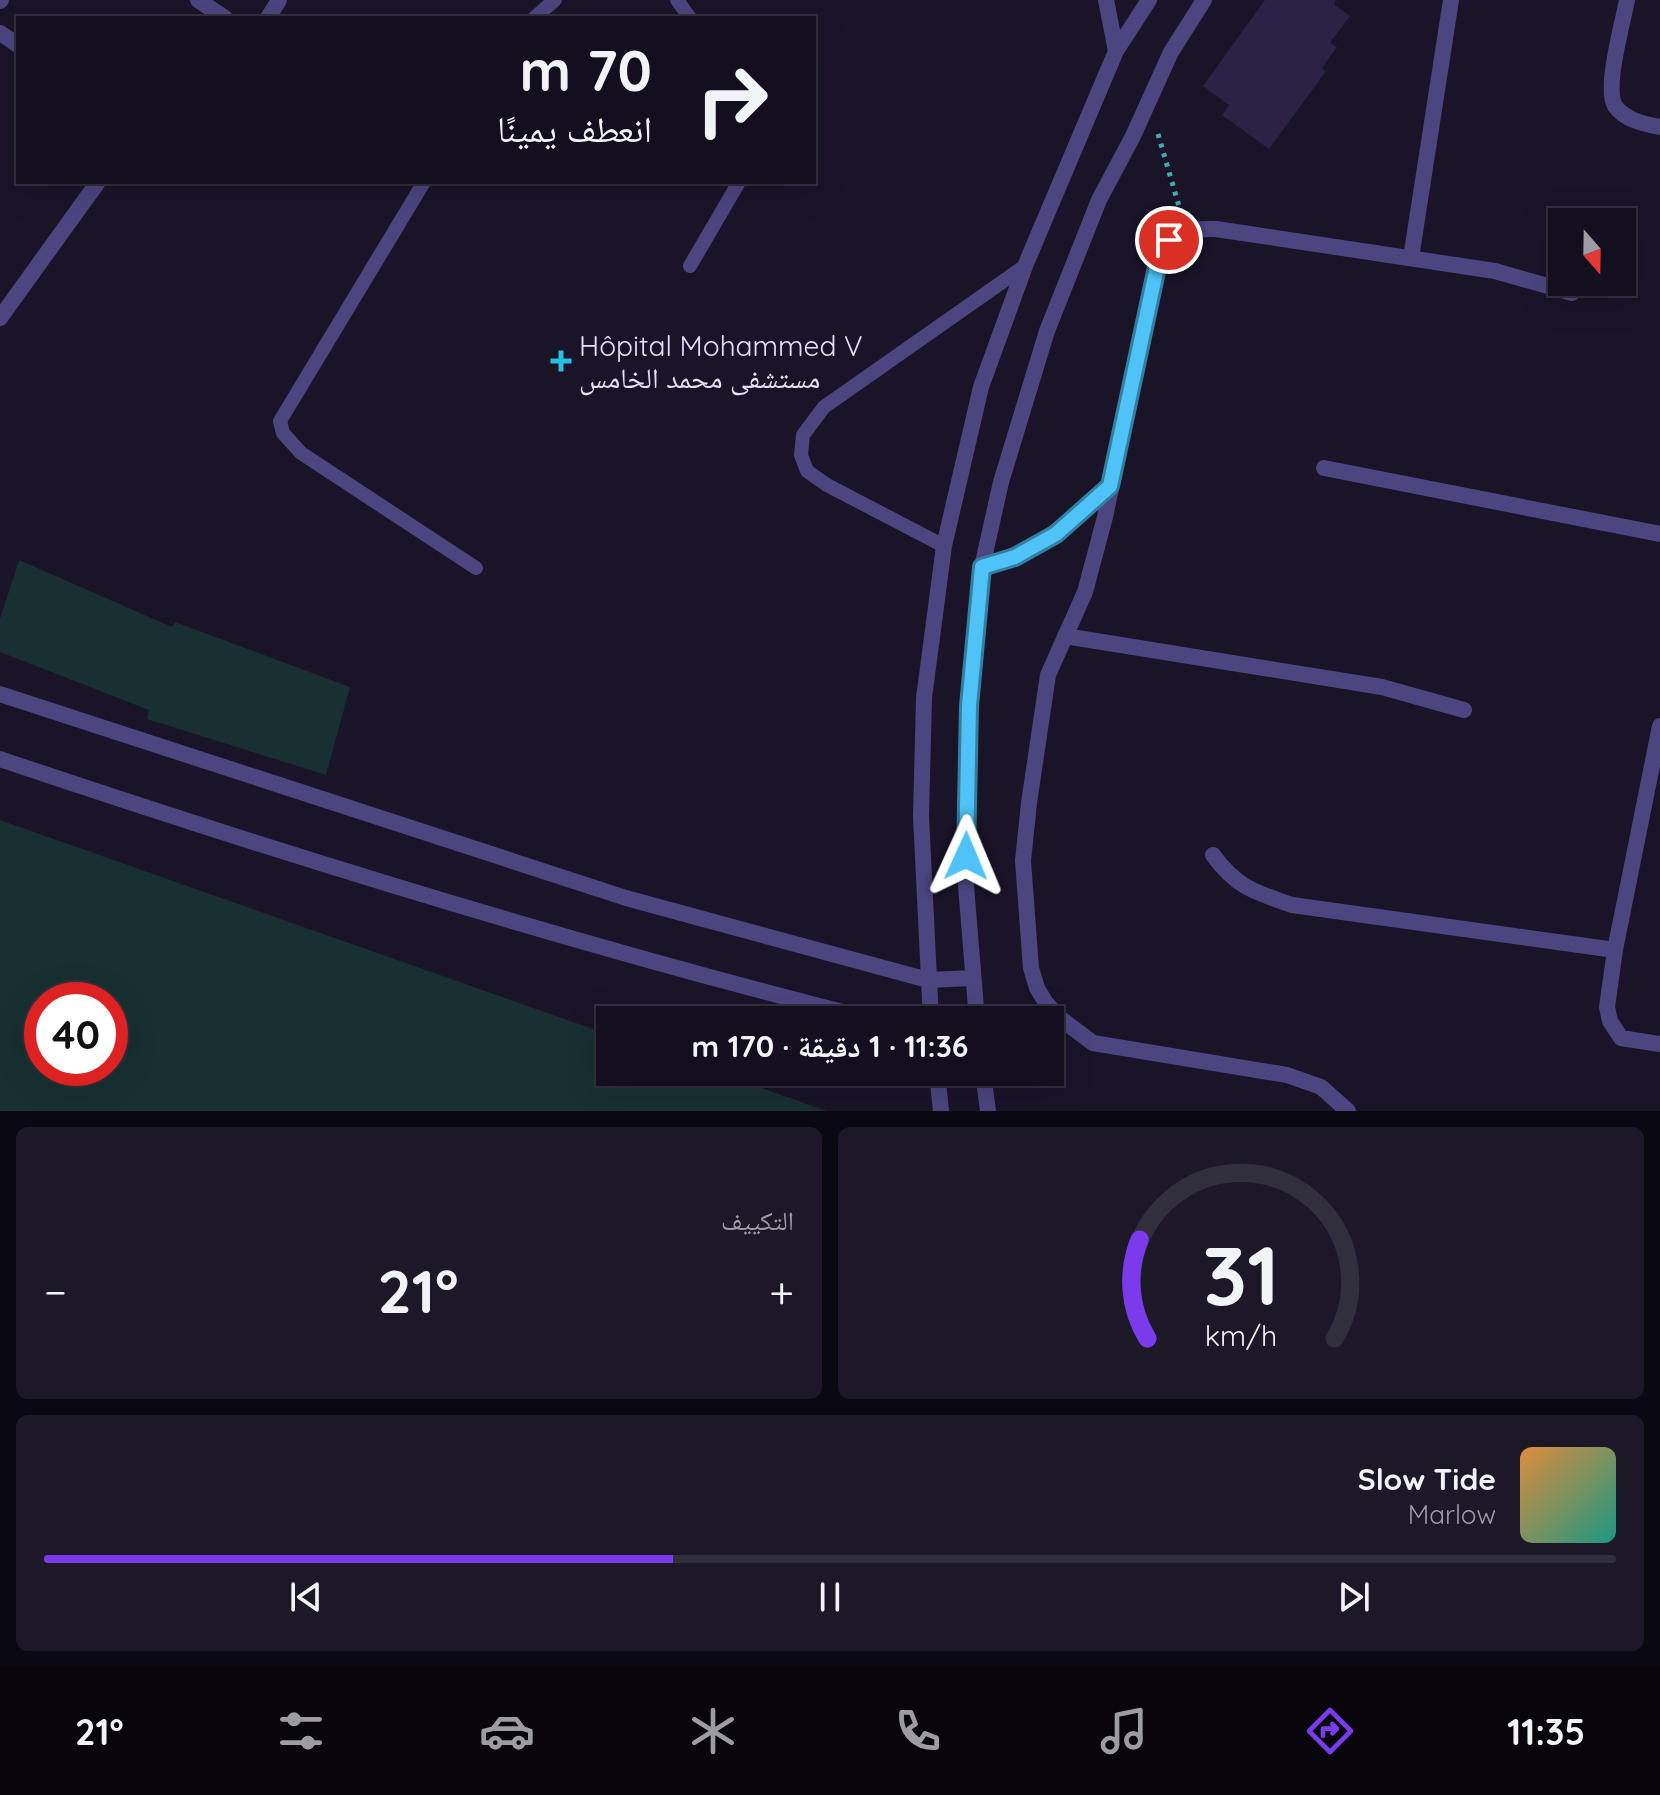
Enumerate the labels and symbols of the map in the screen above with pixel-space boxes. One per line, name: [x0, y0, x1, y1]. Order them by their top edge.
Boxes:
pin: [1135, 206, 1203, 274]
north arrow: [1548, 208, 1636, 296]
place label: Hôpital Mohammed V مستشفى محمد الخامس: [579, 328, 863, 396]
marker: Hôpital Mohammed V مستشفى محمد الخامس: [550, 350, 572, 372]
position arrow: [924, 814, 1008, 898]
speed limit sign: 40: [24, 982, 128, 1086]

